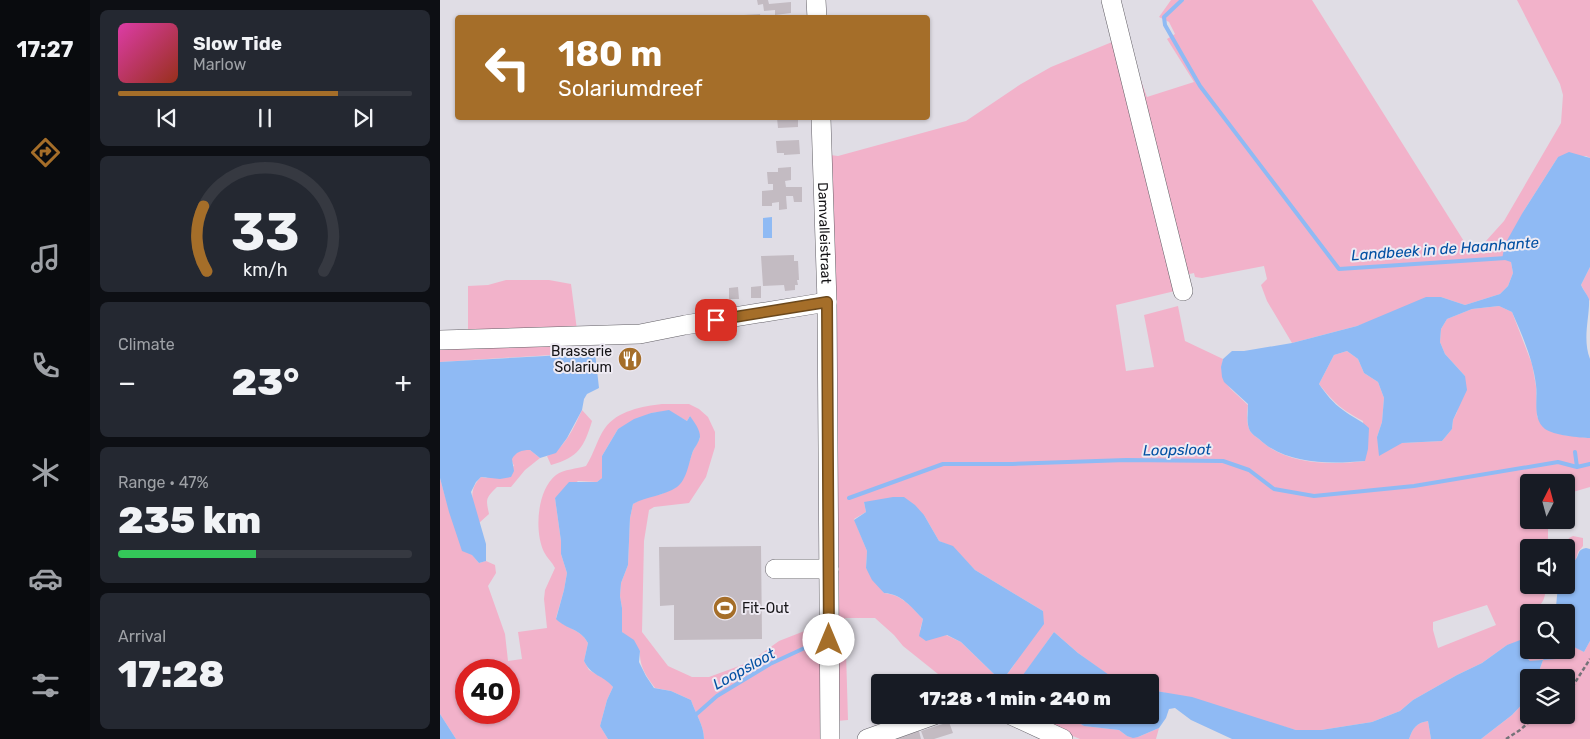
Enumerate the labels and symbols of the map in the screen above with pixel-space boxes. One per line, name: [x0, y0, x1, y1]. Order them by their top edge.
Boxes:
street label: Damvalleistraat: [814, 182, 834, 285]
water label: Landbeek in de Haanhante: [1351, 233, 1540, 265]
pin: [695, 299, 737, 341]
place label: Brasserie Solarium: [551, 343, 612, 376]
restaurant icon: Brasserie Solarium: [617, 346, 643, 372]
water label: Loopsloot: [1143, 440, 1212, 460]
north arrow: [1520, 474, 1575, 529]
sports icon: Fit-Out: [712, 595, 738, 621]
place label: Fit-Out: [742, 600, 790, 617]
position arrow: [802, 613, 854, 665]
water label: Loopsloot: [710, 644, 778, 693]
speed limit sign: 40: [455, 659, 520, 724]

